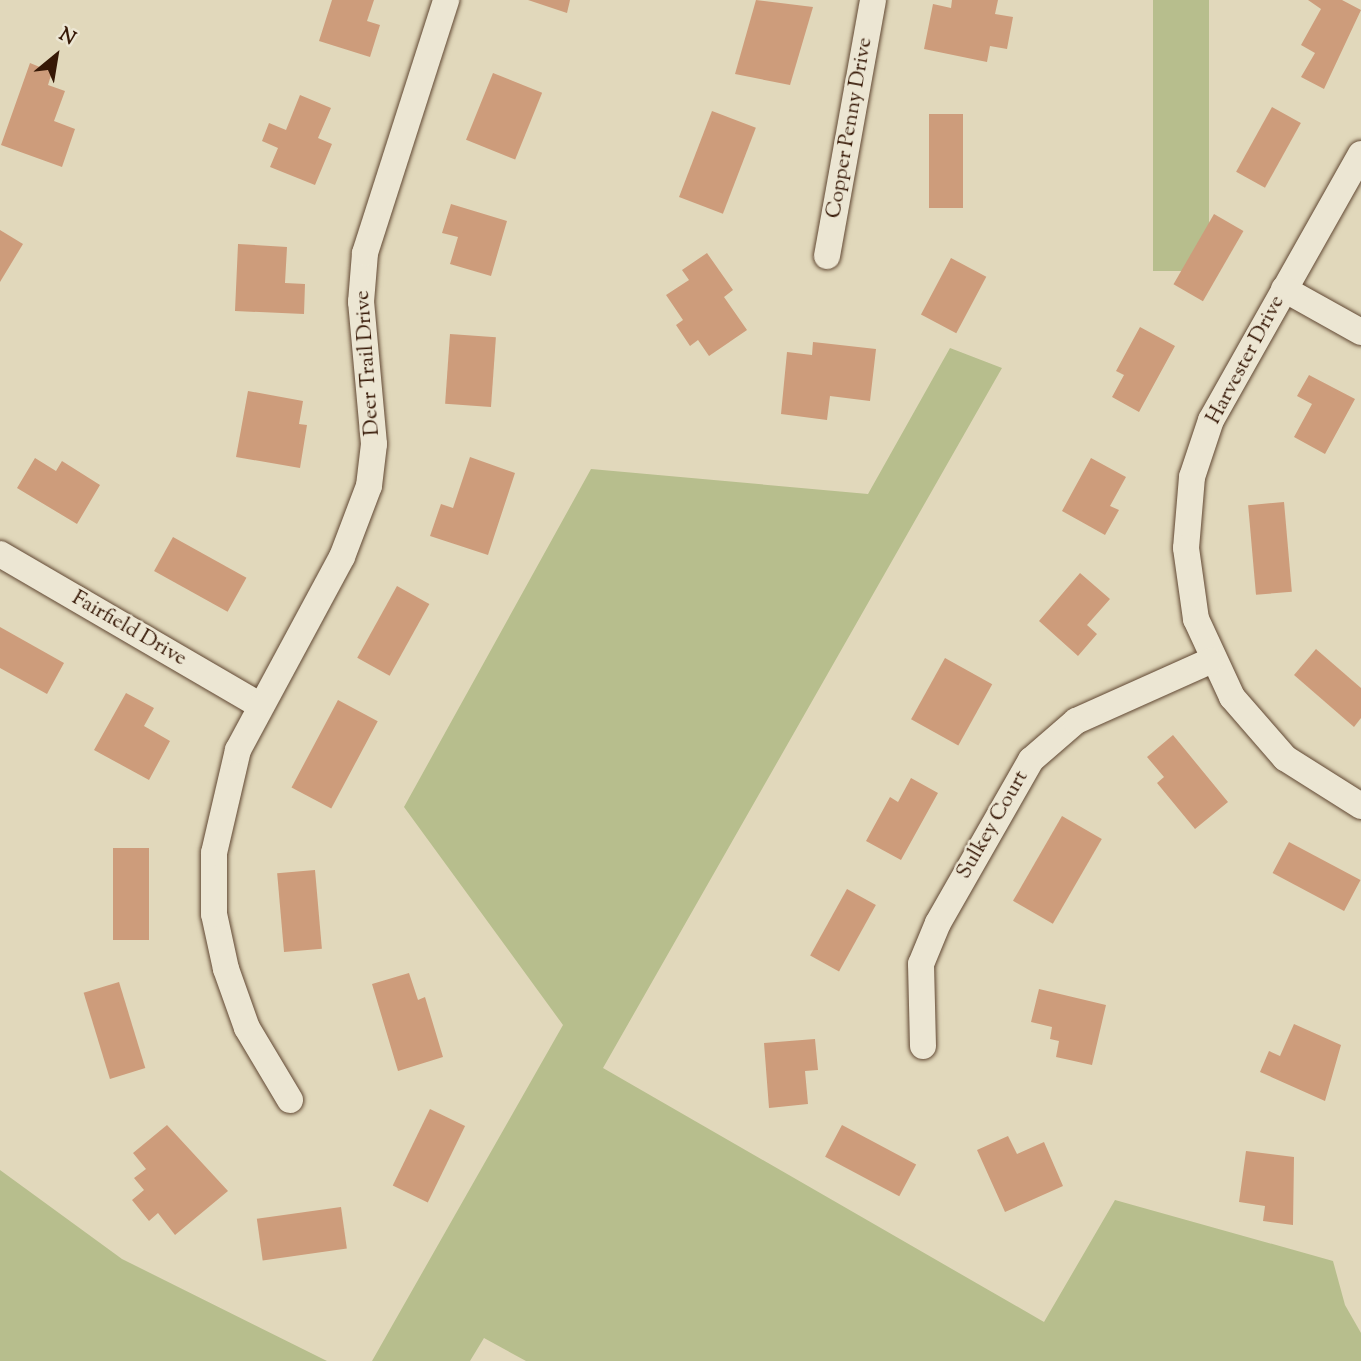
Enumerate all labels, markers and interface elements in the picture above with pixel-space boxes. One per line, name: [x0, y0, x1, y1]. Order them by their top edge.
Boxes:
north arrow: [21, 21, 91, 91]
text: N: [53, 22, 80, 53]
street label: Copper Penny Drive: [822, 36, 878, 220]
street label: Deer Trail Drive: [350, 289, 386, 437]
street label: Harvester Drive: [1202, 291, 1290, 429]
street label: Fairfield Drive: [67, 586, 191, 672]
street label: Sulkey Court: [952, 766, 1034, 884]

